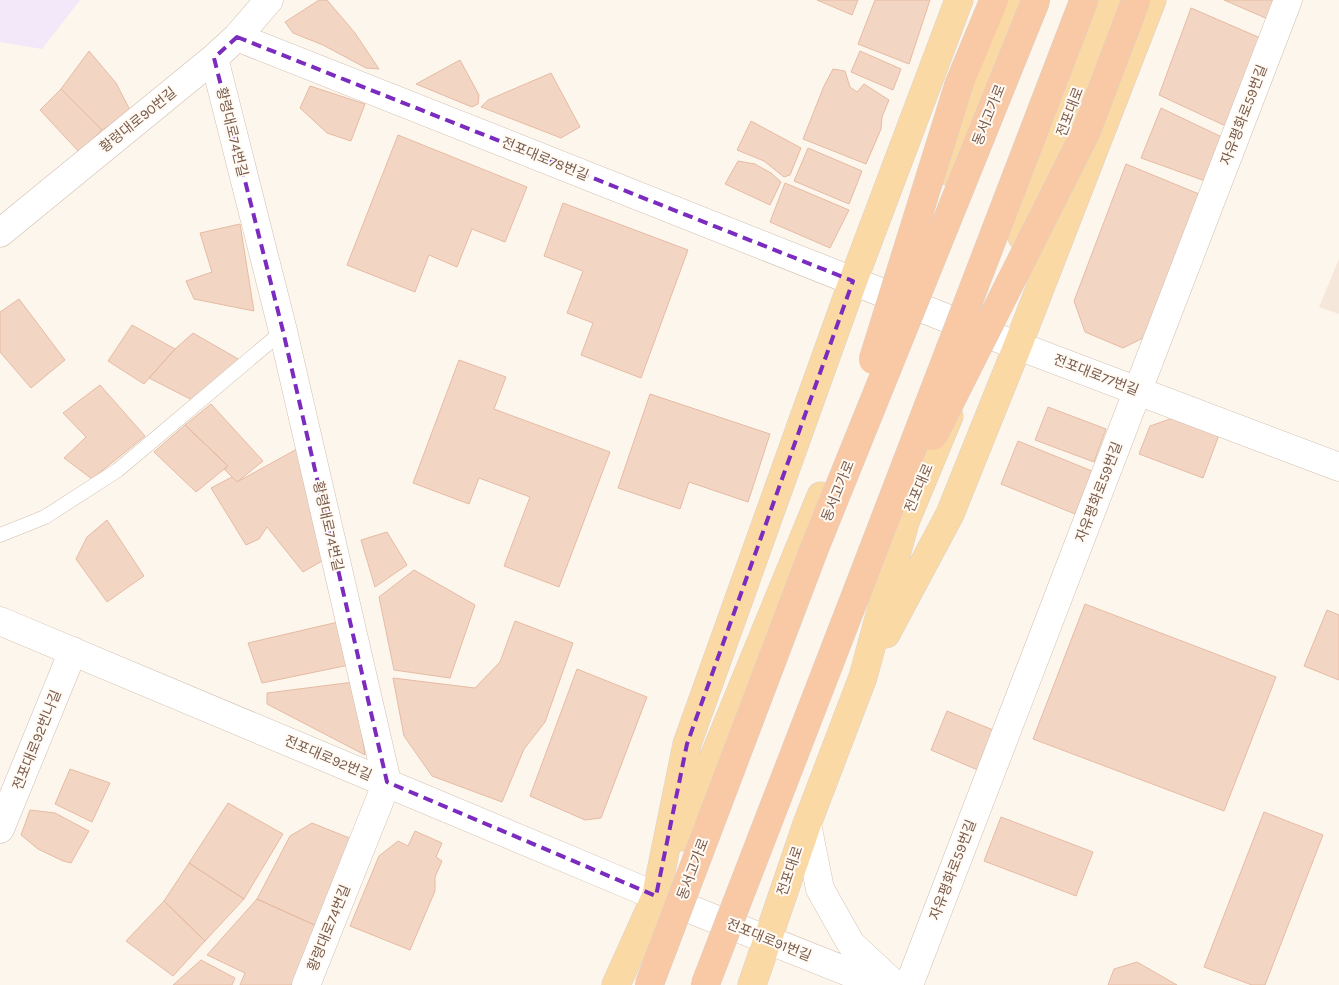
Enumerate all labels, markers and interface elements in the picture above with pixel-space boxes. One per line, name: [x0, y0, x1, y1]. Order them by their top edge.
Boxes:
street label: 자유평화로59번길: [1217, 62, 1271, 168]
street label: 동서고가로: [969, 82, 1009, 148]
street label: 황령대로90번길: [96, 84, 180, 156]
street label: 황령대로74번길: [213, 85, 251, 179]
street label: 전포대로: [1053, 85, 1087, 139]
street label: 전포대로78번길: [499, 134, 591, 184]
street label: 전포대로77번길: [1051, 351, 1141, 399]
street label: 자유평화로59번길: [1072, 439, 1126, 545]
street label: 동서고가로: [818, 458, 858, 524]
street label: 전포대로: [901, 461, 937, 515]
street label: 황령대로74번길: [309, 479, 347, 573]
street label: 전포대로92번나길: [9, 687, 65, 793]
street label: 전포대로92번길: [282, 732, 374, 784]
street label: 자유평화로59번길: [926, 817, 980, 923]
street label: 동서고가로: [674, 836, 713, 902]
street label: 전포대로: [774, 844, 806, 898]
street label: 황령대로74번길: [304, 882, 354, 974]
street label: 전포대로91번길: [724, 915, 814, 965]

